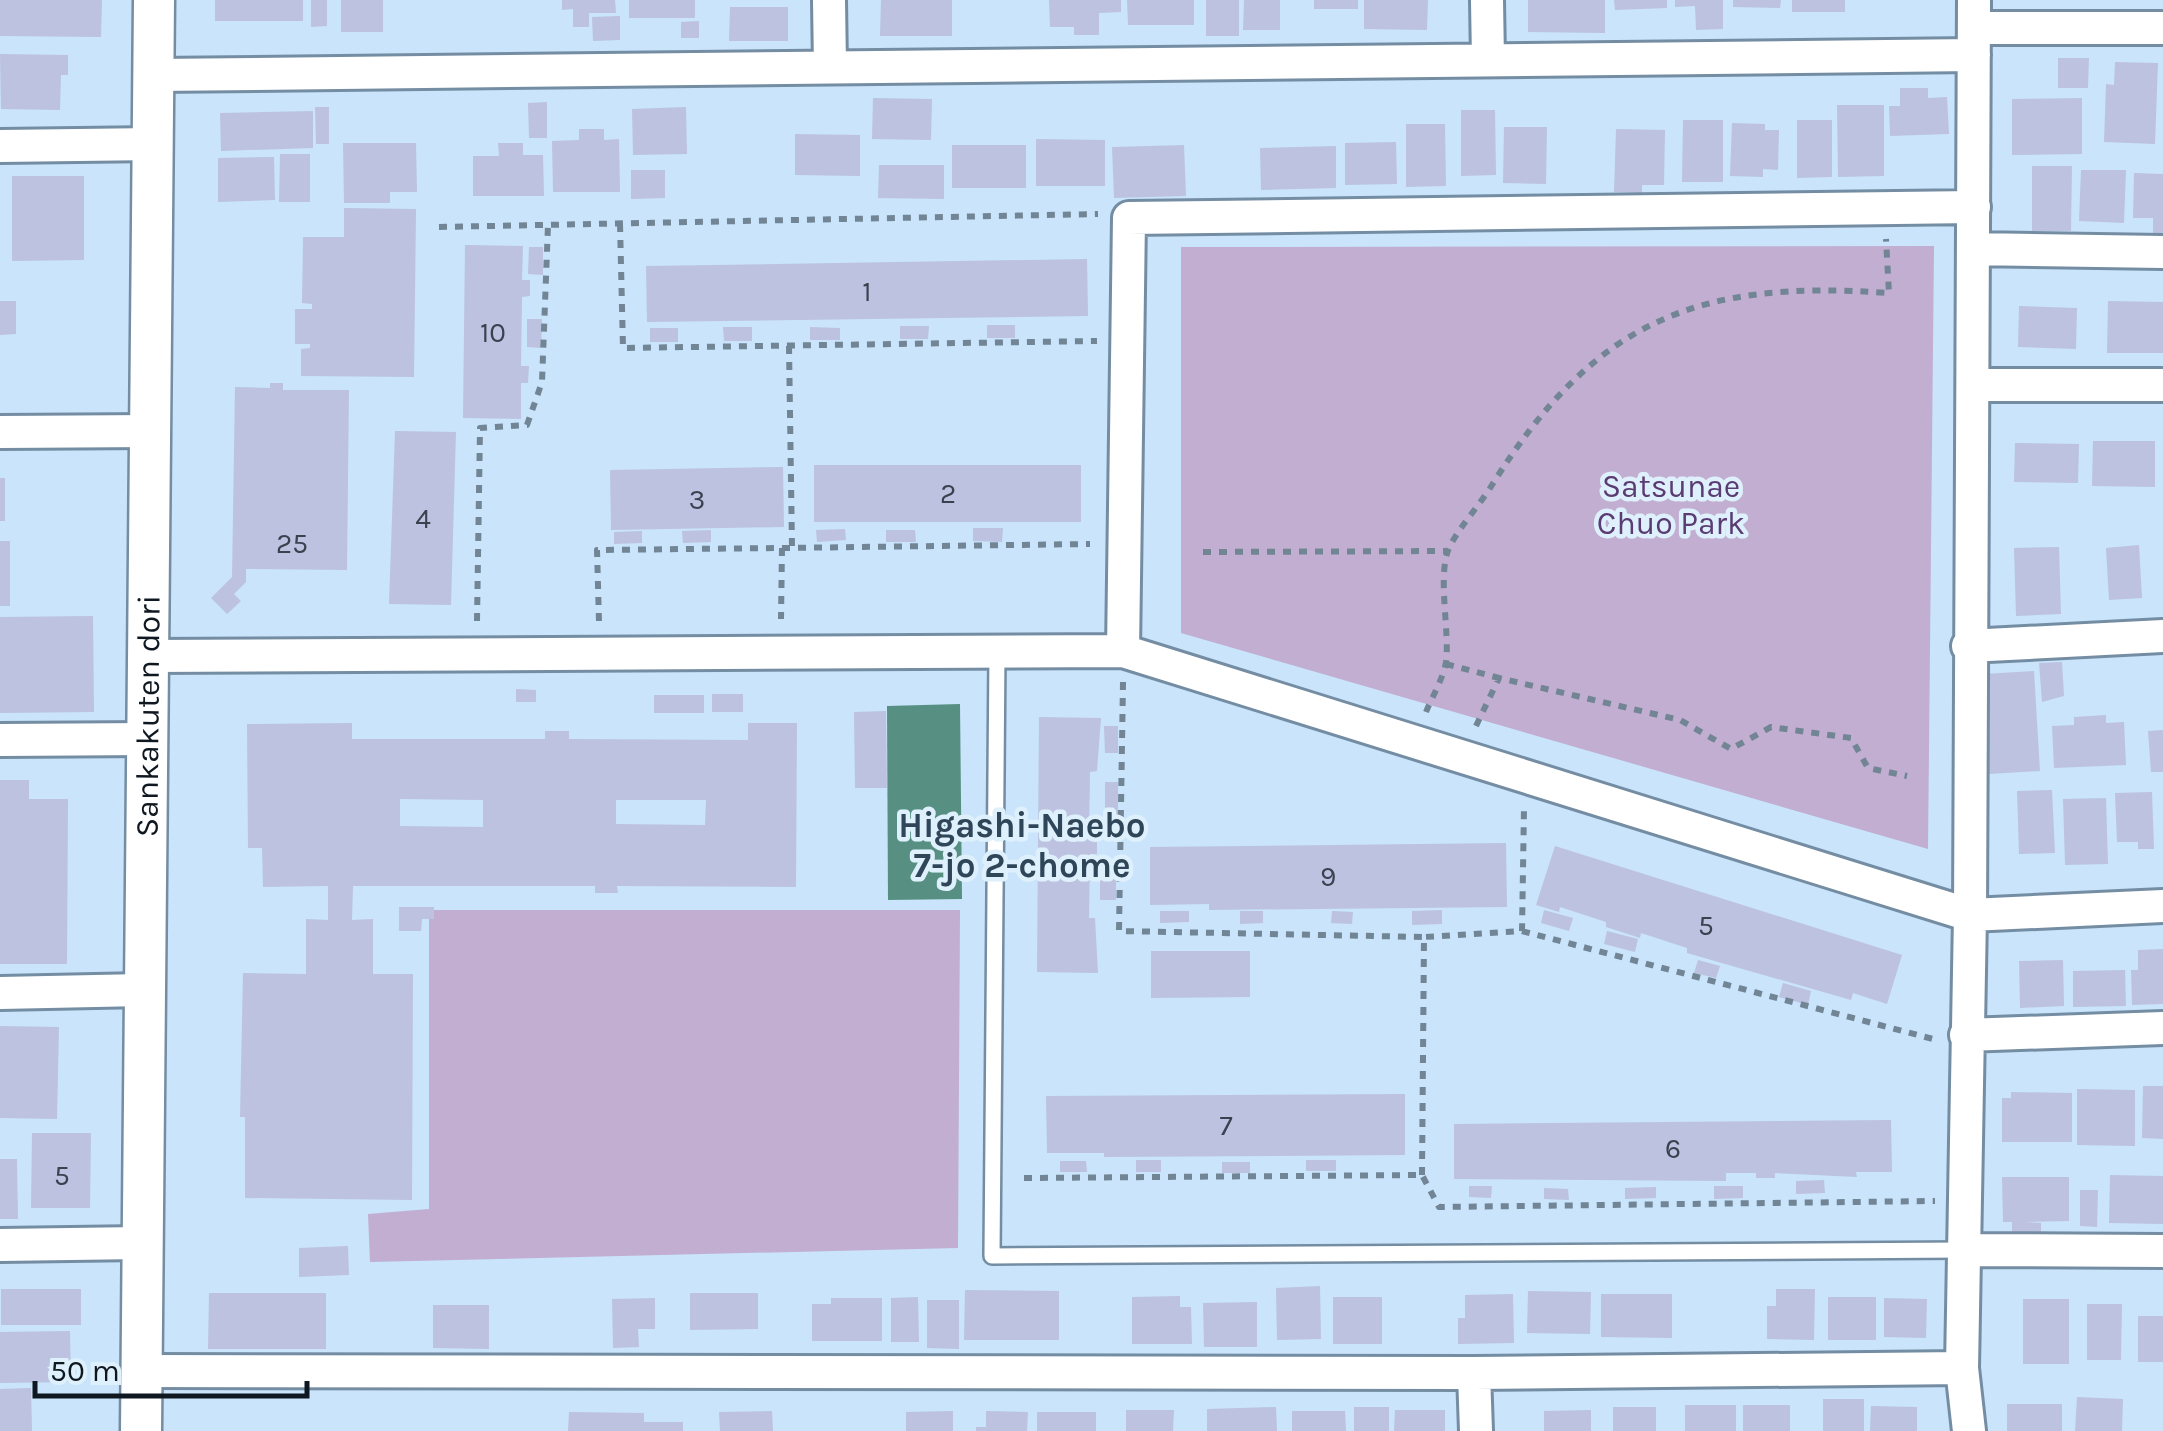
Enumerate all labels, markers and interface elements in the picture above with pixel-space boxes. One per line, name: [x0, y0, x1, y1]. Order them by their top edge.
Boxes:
house number: 1: [862, 275, 872, 308]
house number: 10: [480, 316, 506, 349]
park label: Satsunae Chuo Park: [1597, 468, 1745, 542]
house number: 2: [940, 477, 956, 510]
house number: 3: [689, 483, 705, 516]
house number: 4: [415, 502, 431, 535]
house number: 25: [276, 527, 308, 560]
street label: Sankakuten dori: [128, 595, 167, 837]
district label: Higashi-Naebo 7-jo 2-chome: [898, 805, 1146, 887]
house number: 9: [1320, 860, 1336, 893]
house number: 5: [1698, 909, 1714, 942]
house number: 7: [1219, 1109, 1233, 1142]
house number: 6: [1665, 1132, 1681, 1165]
house number: 5: [54, 1159, 70, 1192]
scale bar: [35, 1336, 308, 1398]
text: 50 m: [50, 1353, 120, 1389]

